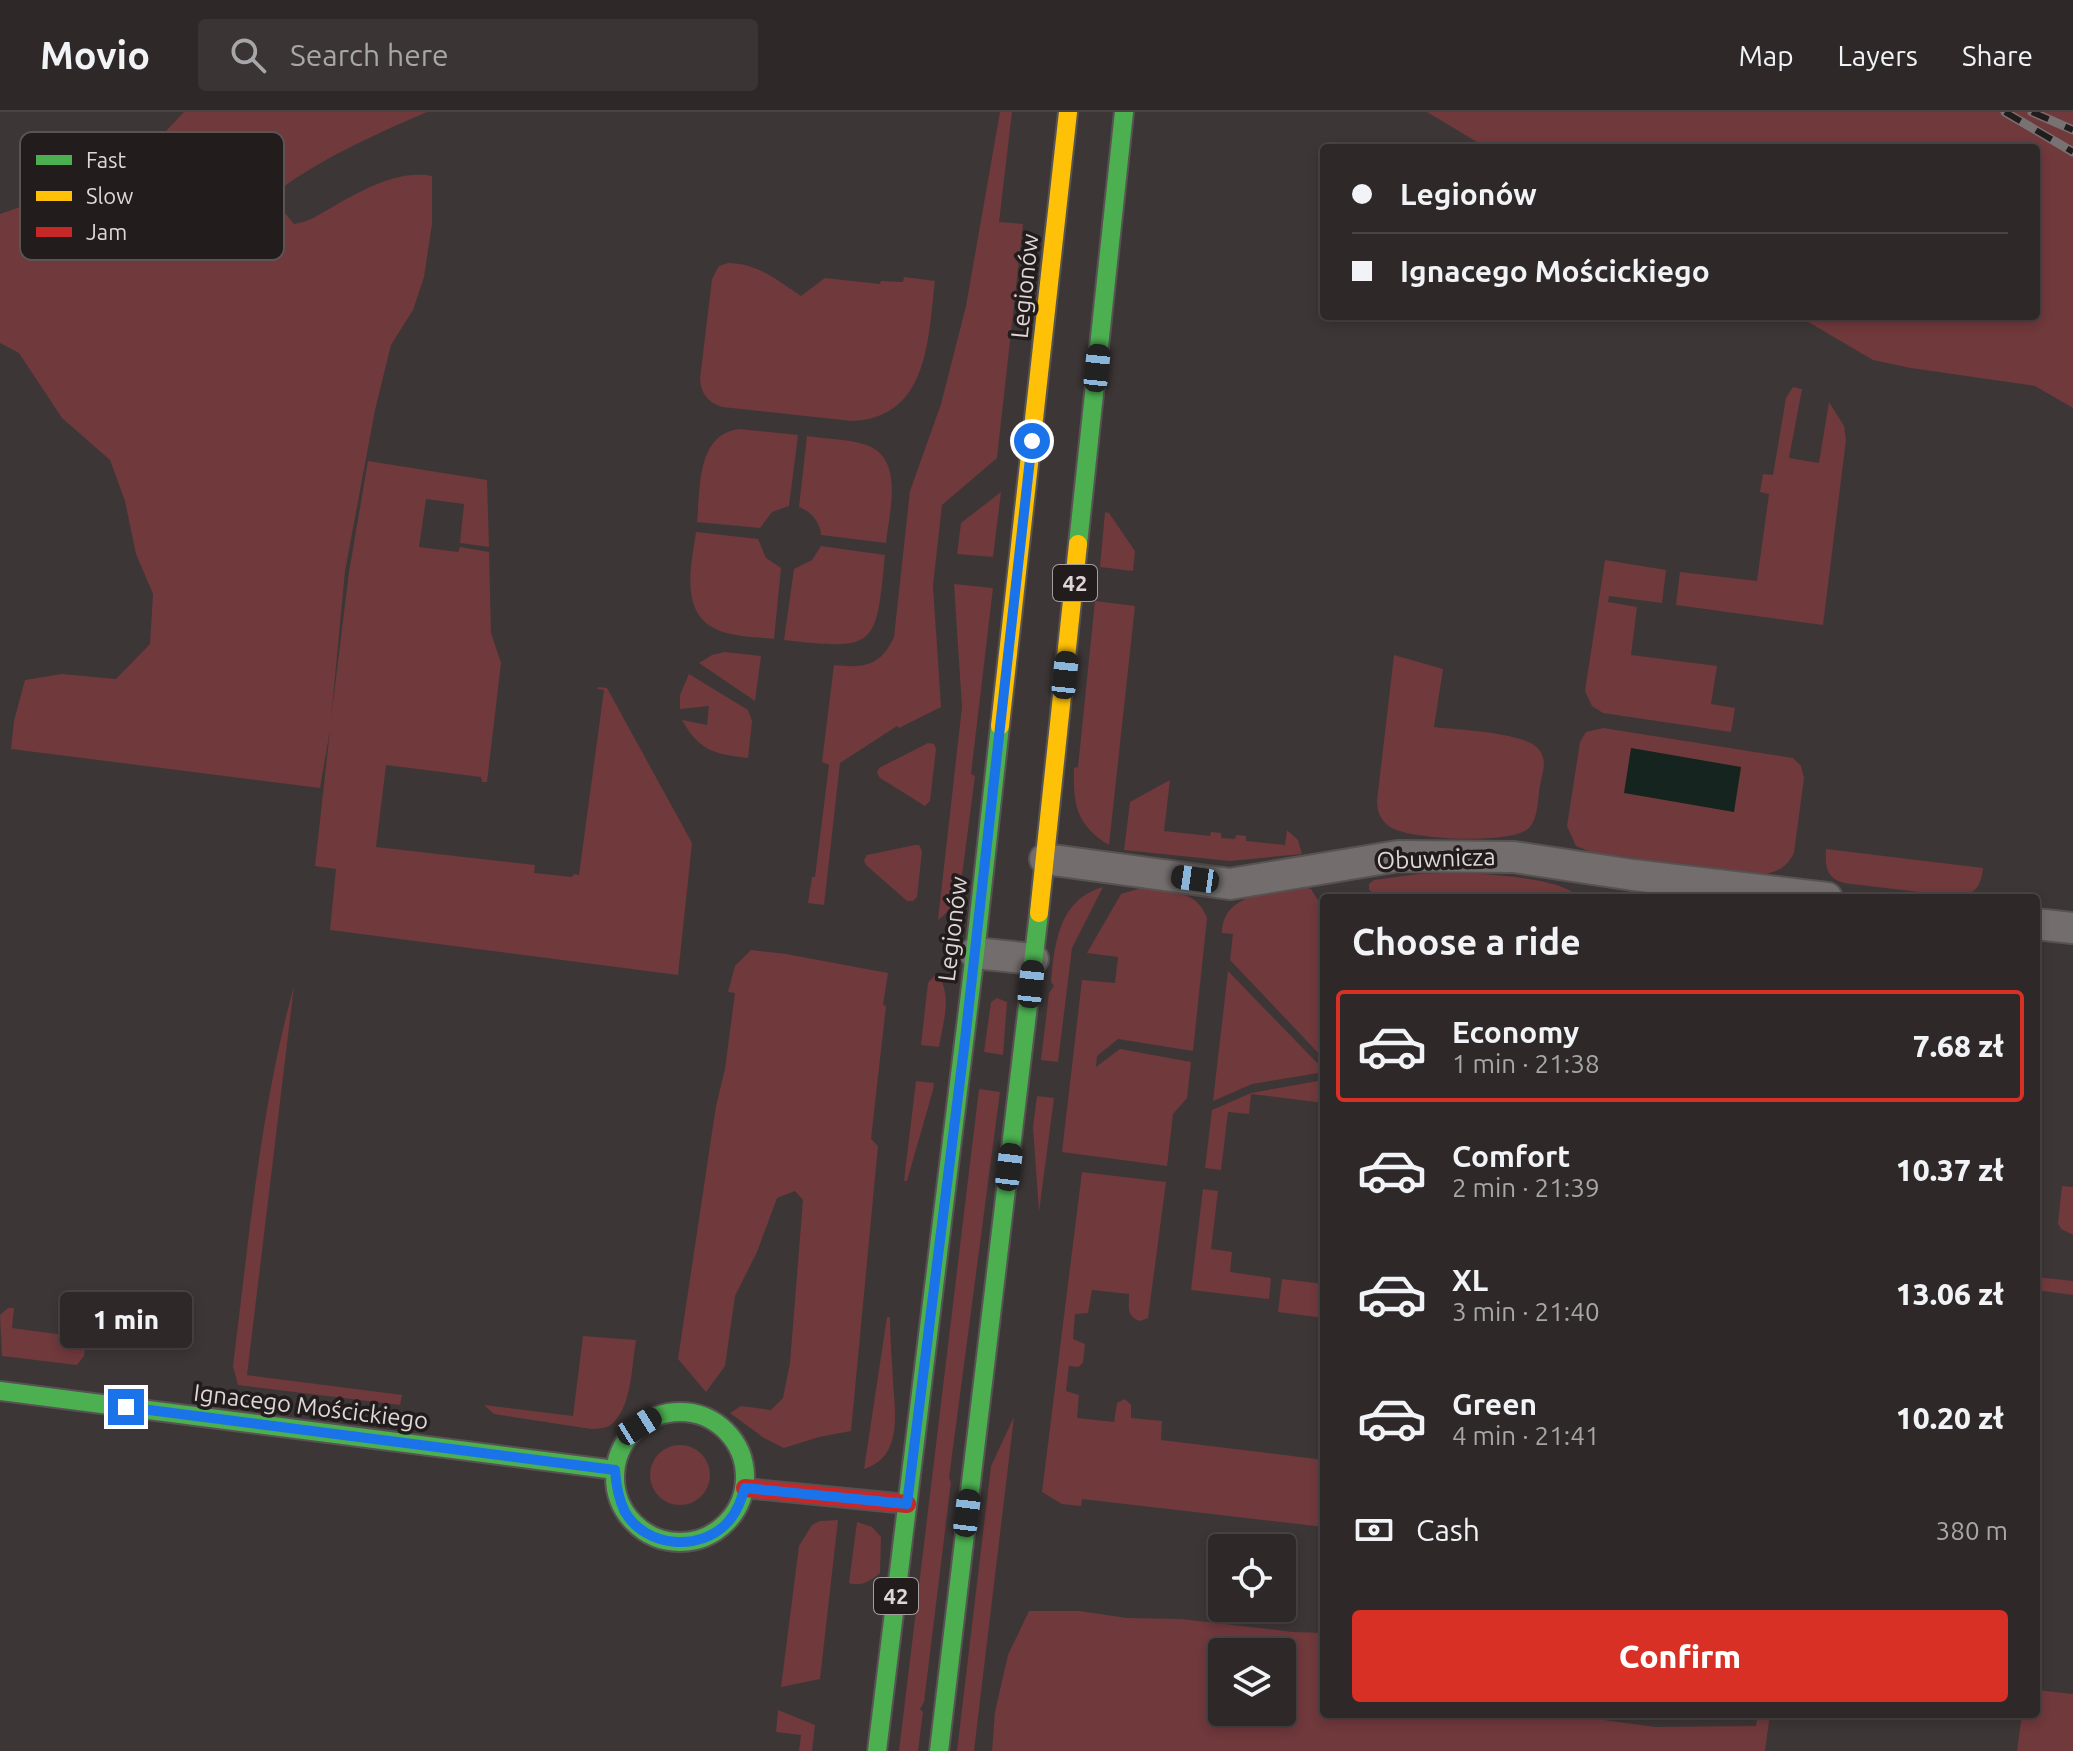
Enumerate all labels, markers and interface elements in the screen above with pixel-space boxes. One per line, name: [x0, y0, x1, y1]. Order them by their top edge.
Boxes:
search box: [198, 19, 758, 91]
icon: search: [226, 33, 270, 77]
text: Movio: [40, 34, 150, 76]
text: Search here: [290, 38, 449, 72]
text: Map: [1738, 40, 1794, 71]
text: Layers: [1838, 40, 1918, 71]
text: Share: [1962, 40, 2033, 71]
legend: [20, 132, 284, 260]
text: Fast: [86, 147, 127, 172]
text: Legionów: [1400, 177, 1537, 211]
text: Slow: [86, 183, 133, 208]
text: Jam: [86, 219, 127, 244]
street label: Legionów: [1006, 232, 1043, 340]
text: Ignacego Mościckiego: [1400, 254, 1710, 288]
car: [1083, 343, 1111, 393]
route start: [1014, 423, 1050, 459]
road number: 42: [1053, 565, 1097, 601]
car: [1051, 650, 1079, 700]
street label: Obuwnicza: [1376, 843, 1496, 874]
car: [1170, 864, 1220, 894]
street label: Legionów: [933, 875, 972, 983]
text: Choose a ride: [1352, 921, 1581, 962]
car: [1017, 959, 1045, 1009]
icon: car: [1356, 1010, 1428, 1082]
text: Economy: [1452, 1015, 1579, 1049]
text: 7.68 zł: [1913, 1029, 2004, 1063]
text: 1 min · 21:38: [1452, 1049, 1600, 1078]
icon: car: [1356, 1134, 1428, 1206]
text: Comfort: [1452, 1139, 1570, 1173]
car: [994, 1142, 1024, 1192]
text: 10.37 zł: [1896, 1153, 2004, 1187]
text: 2 min · 21:39: [1452, 1173, 1600, 1202]
icon: car: [1356, 1258, 1428, 1330]
text: XL: [1452, 1263, 1488, 1297]
text: 13.06 zł: [1896, 1277, 2004, 1311]
callout: 1 min: [60, 1291, 192, 1347]
text: 3 min · 21:40: [1452, 1297, 1600, 1326]
text: 1 min: [93, 1305, 159, 1334]
street label: Ignacego Mościckiego: [192, 1379, 430, 1434]
icon: car: [1356, 1382, 1428, 1454]
text: Green: [1452, 1387, 1537, 1421]
route end: [108, 1389, 144, 1425]
text: 10.20 zł: [1896, 1401, 2004, 1435]
car: [612, 1403, 666, 1449]
text: 4 min · 21:41: [1452, 1421, 1600, 1450]
car: [952, 1488, 982, 1538]
icon: cash: [1352, 1508, 1396, 1552]
text: Cash: [1416, 1513, 1480, 1547]
text: 380 m: [1936, 1516, 2008, 1545]
map controls: [1208, 1534, 1296, 1726]
button: locate: [1208, 1534, 1296, 1622]
road number: 42: [874, 1578, 918, 1614]
button: Confirm: [1352, 1610, 2008, 1702]
button: layers: [1208, 1638, 1296, 1726]

